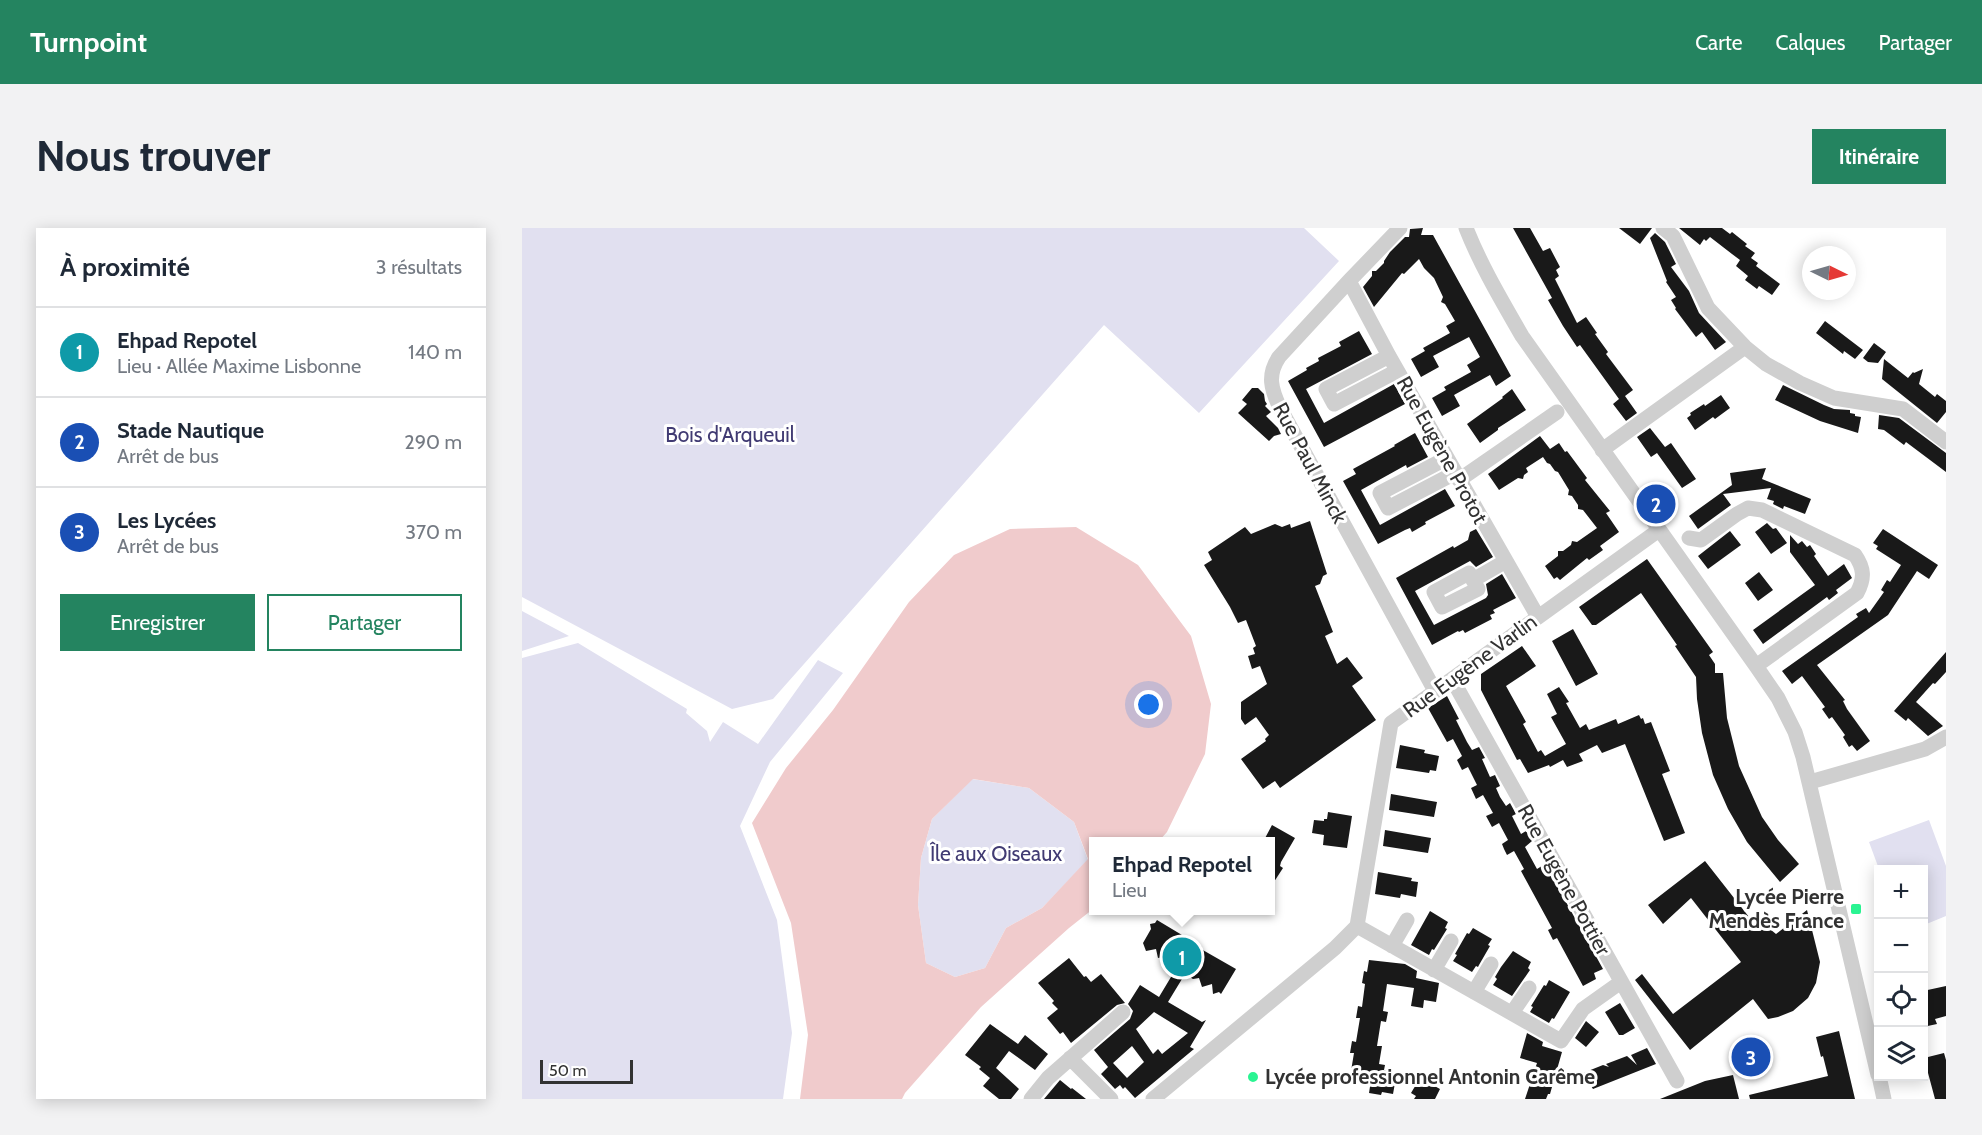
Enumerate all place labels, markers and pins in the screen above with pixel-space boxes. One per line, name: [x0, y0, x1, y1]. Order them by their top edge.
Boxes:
pin: 2: [1636, 482, 1676, 526]
place label: Lycée Pierre Mendès France: [1709, 884, 1844, 933]
marker: Lycée Pierre Mendès France: [1849, 902, 1863, 916]
pin: 1: [1162, 934, 1202, 980]
pin: 3: [1732, 1034, 1770, 1080]
place label: Lycée professionnel Antonin Carême: [1265, 1064, 1595, 1089]
marker: Lycée professionnel Antonin Carême: [1246, 1070, 1260, 1084]

